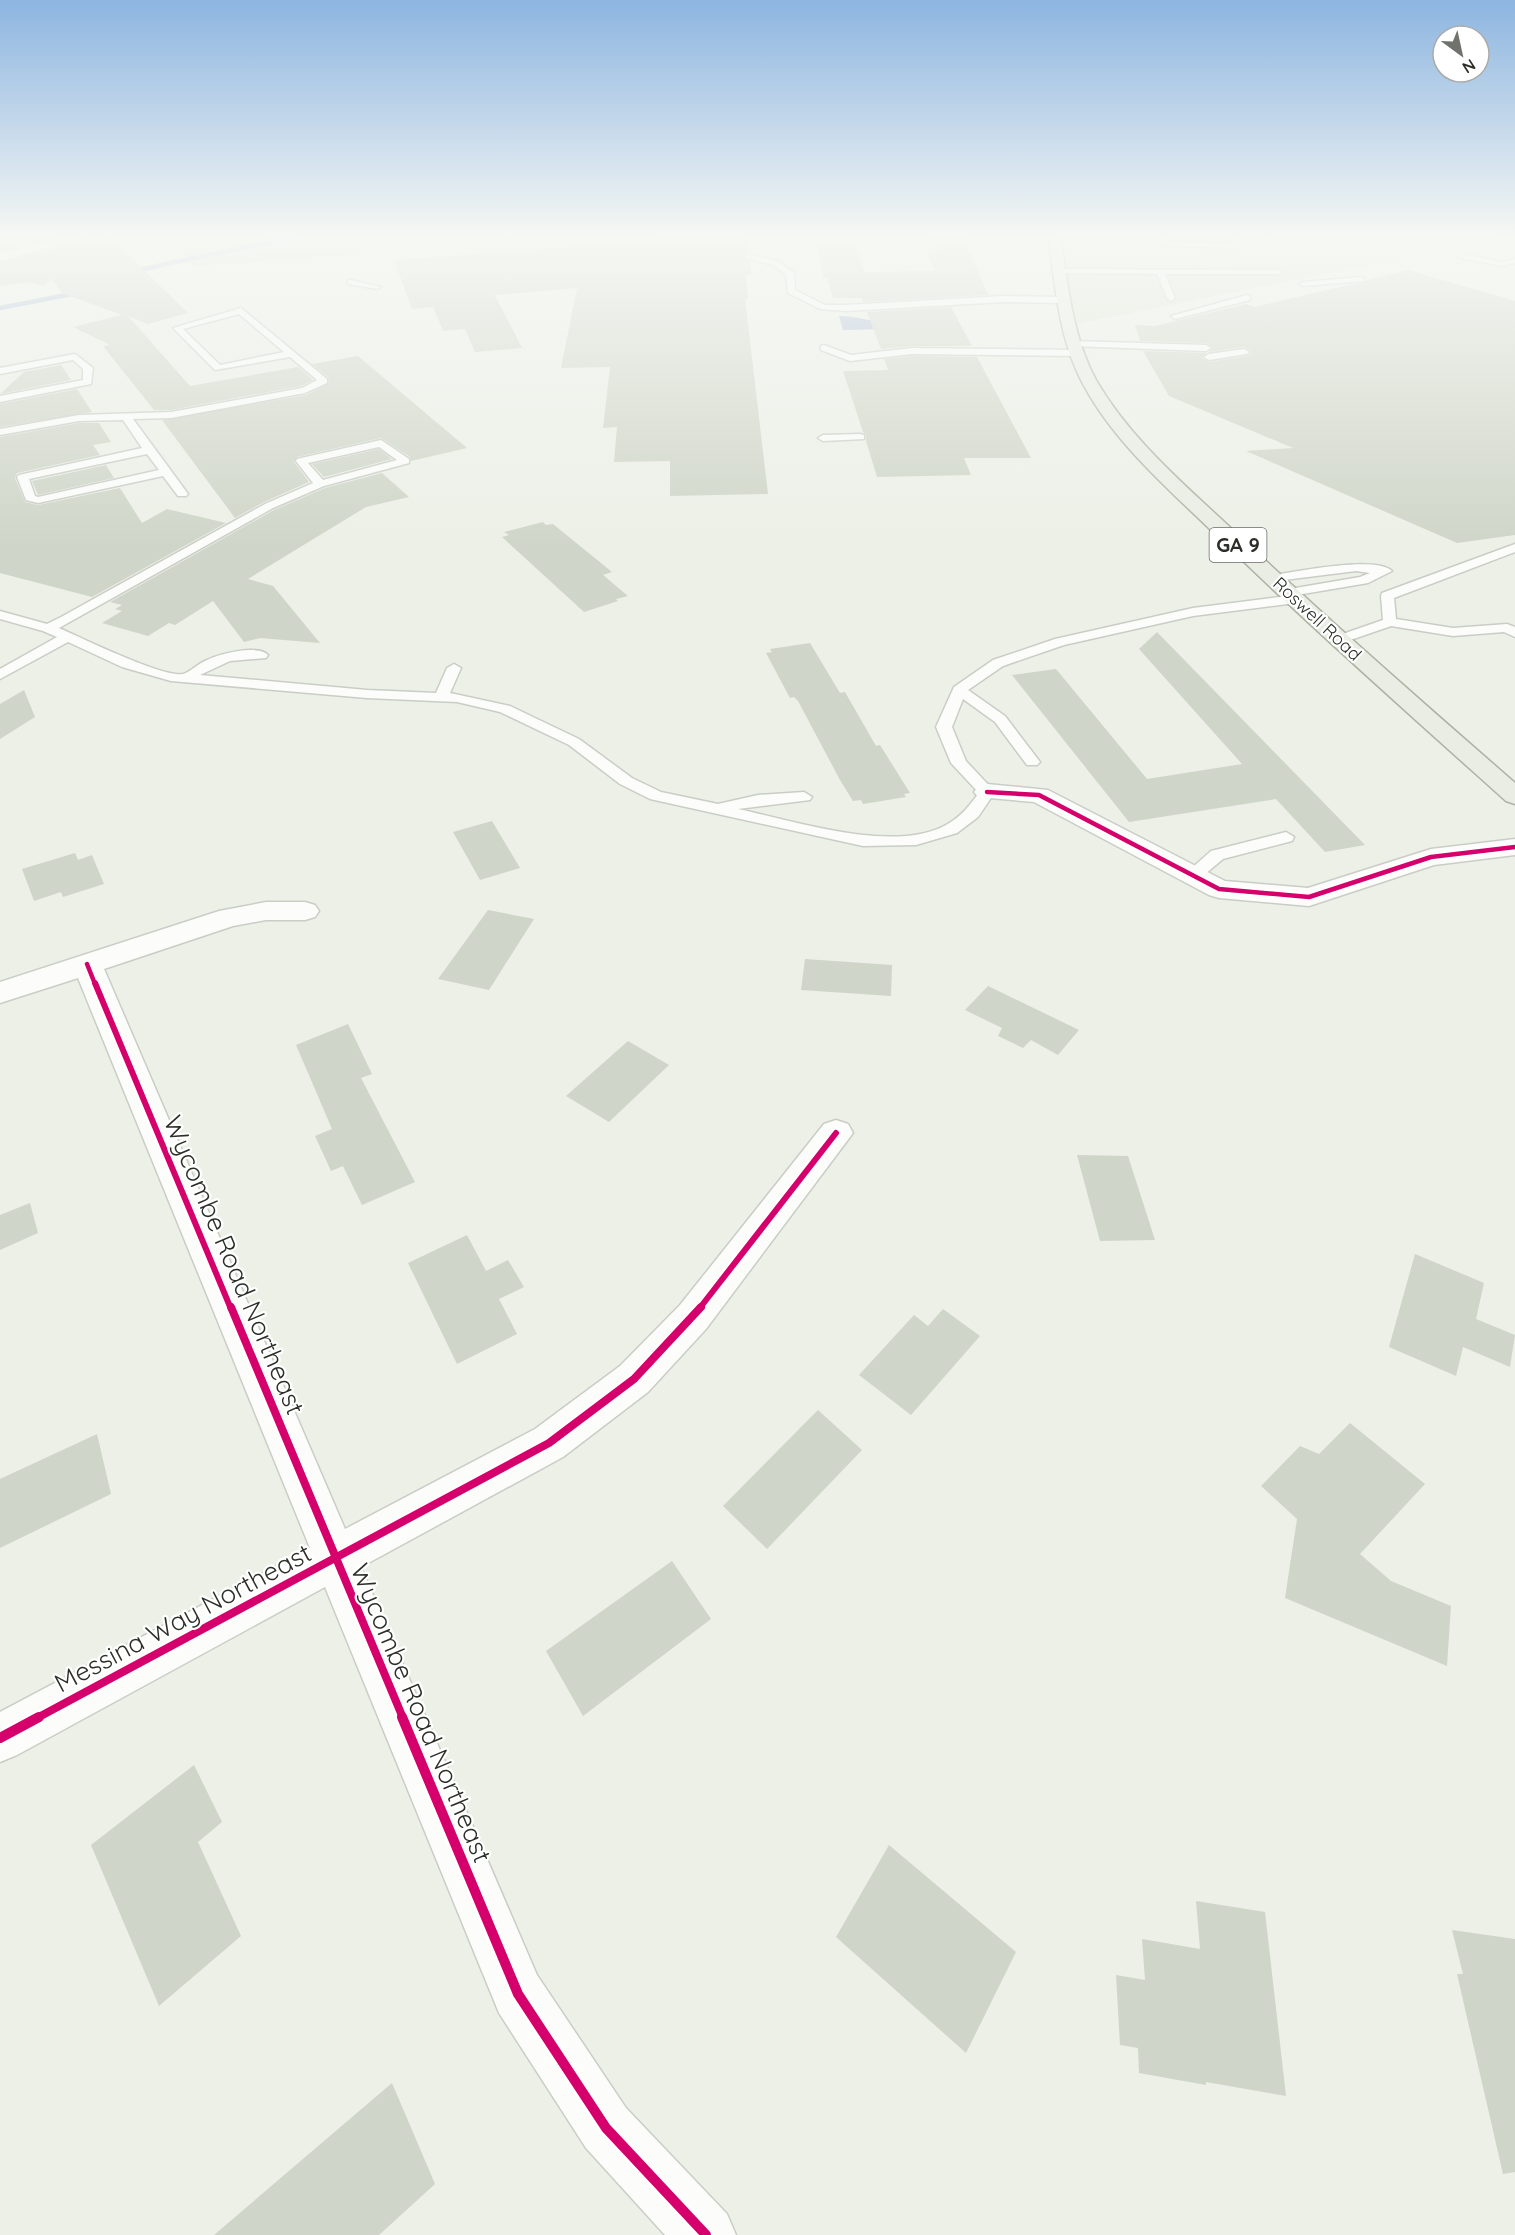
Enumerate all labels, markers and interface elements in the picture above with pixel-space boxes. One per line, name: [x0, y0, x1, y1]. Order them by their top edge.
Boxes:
north arrow: [1431, 24, 1491, 84]
text: N: [1459, 55, 1480, 78]
road number: GA 9: [1210, 528, 1266, 562]
street label: Roswell Road: [1268, 572, 1366, 666]
street label: Wycombe Road Northeast: [156, 1110, 312, 1419]
street label: Messina Way Northeast: [49, 1536, 317, 1699]
street label: Wycombe Road Northeast: [343, 1558, 499, 1867]

